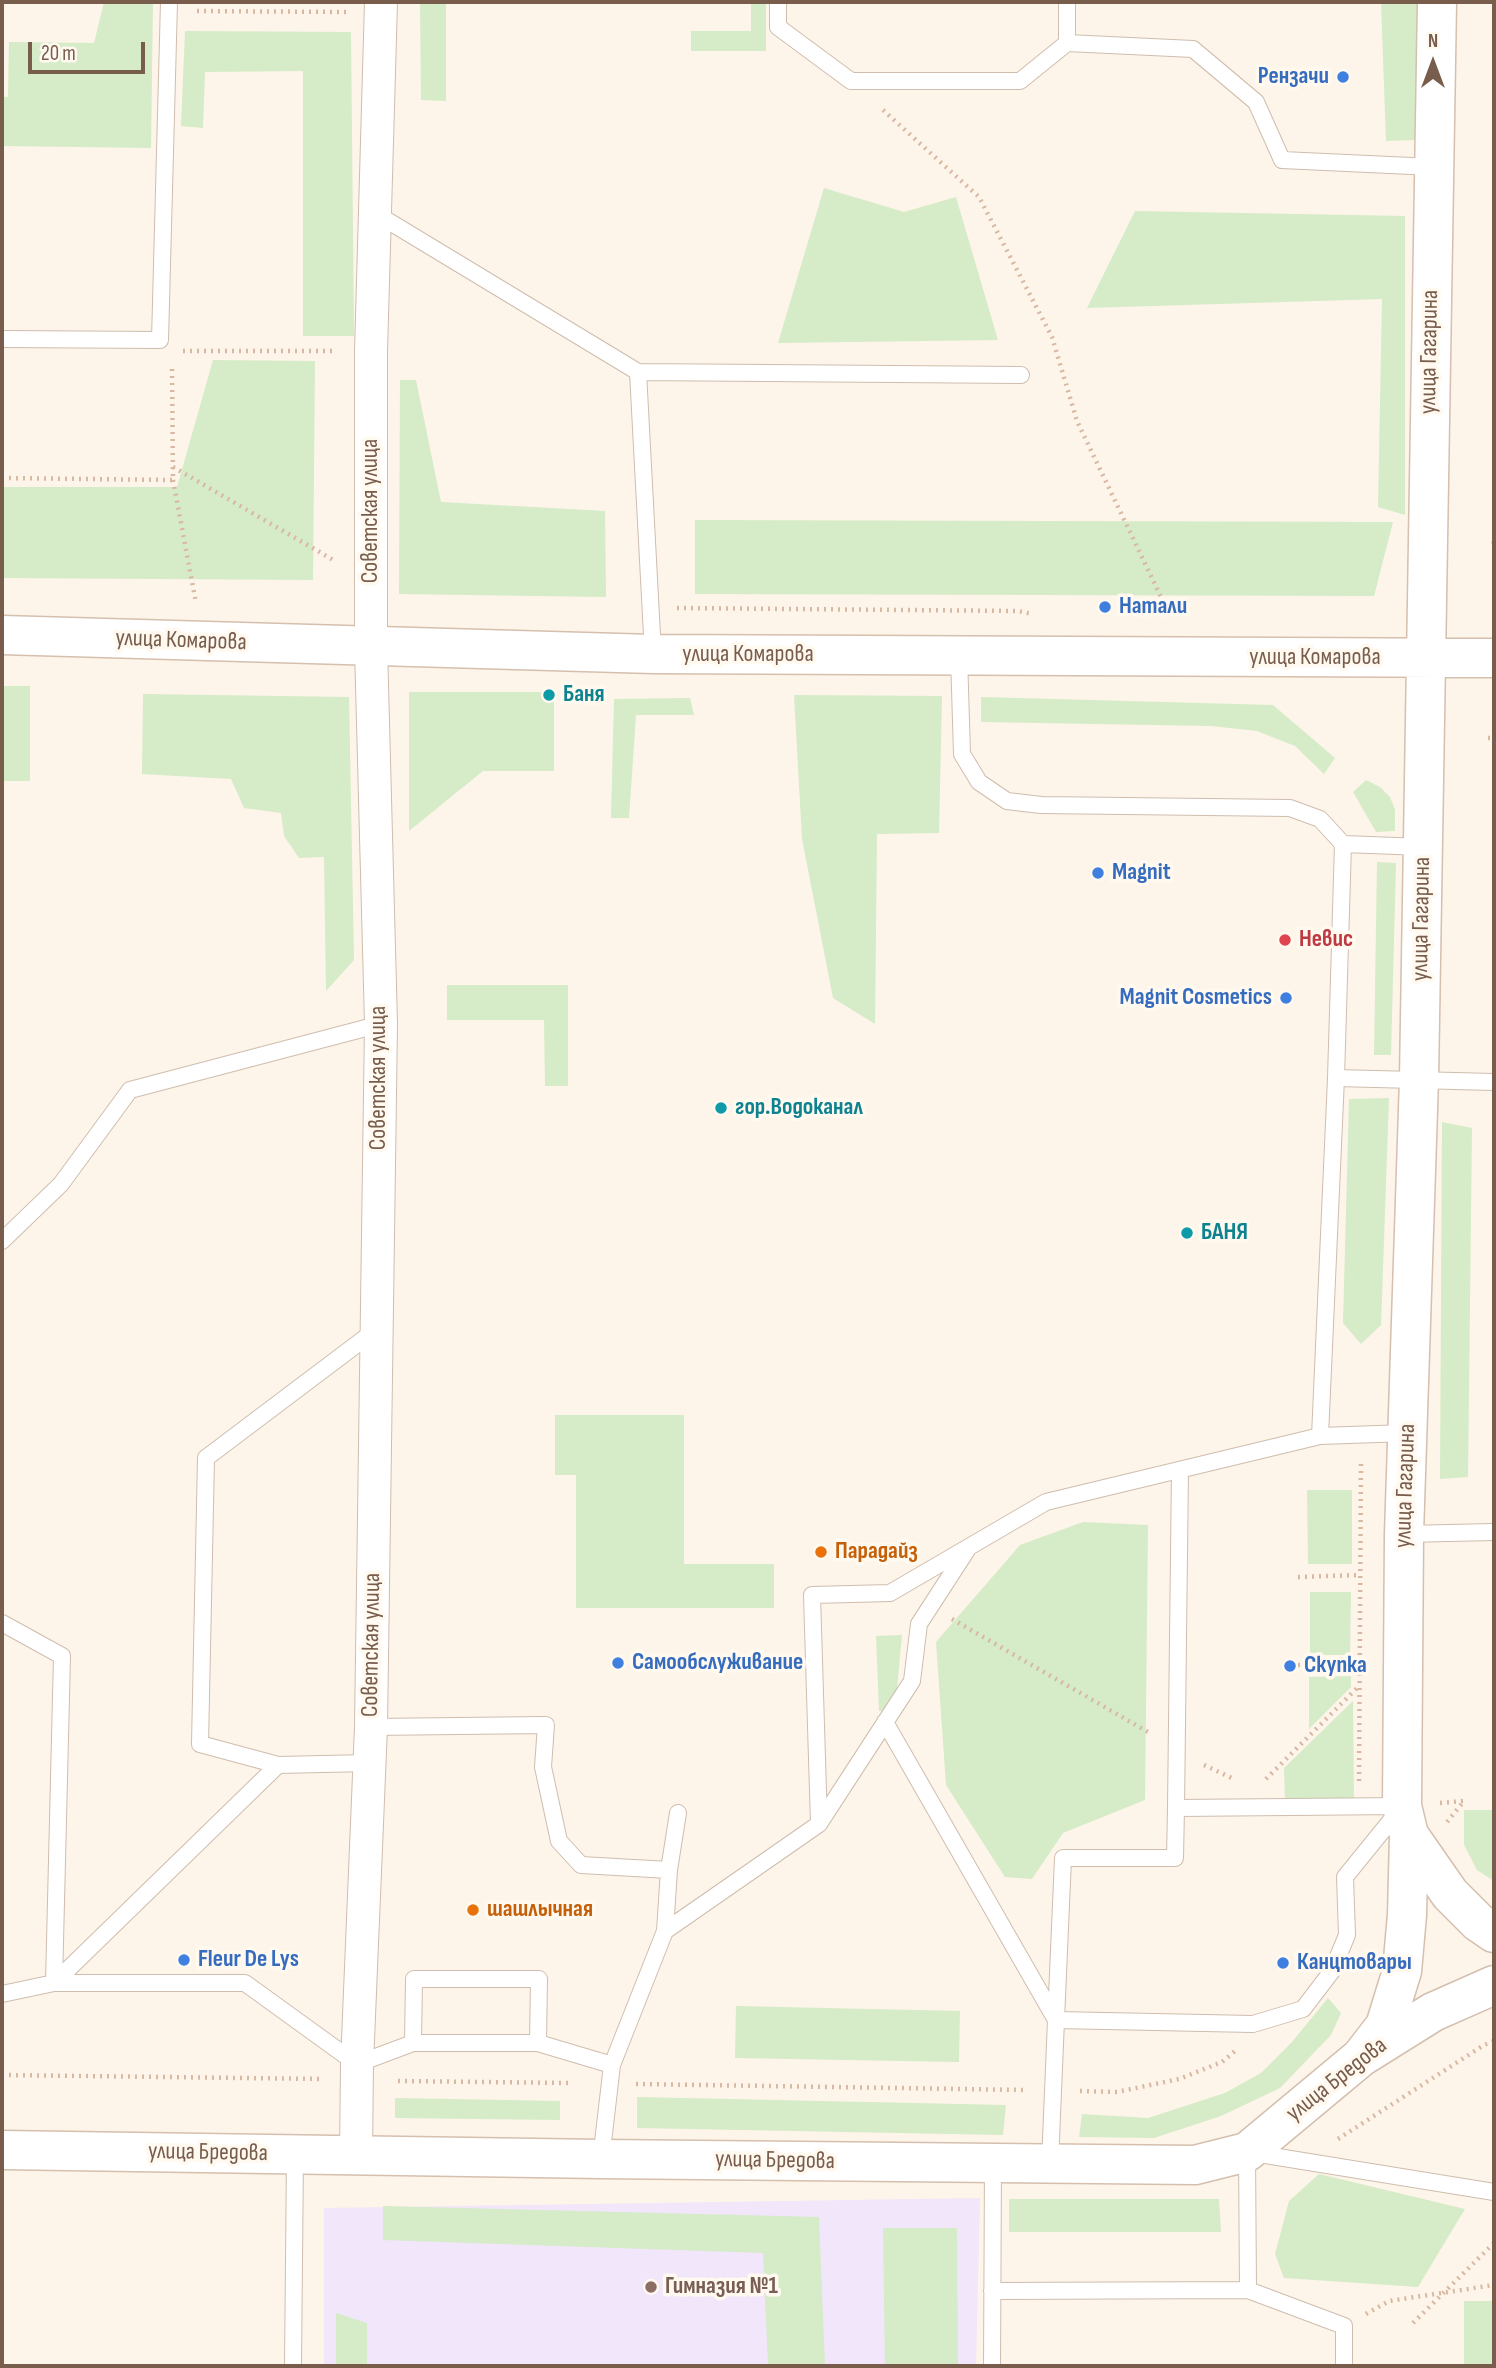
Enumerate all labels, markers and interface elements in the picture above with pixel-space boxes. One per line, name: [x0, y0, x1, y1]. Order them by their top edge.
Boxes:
scale bar: [32, 28, 149, 72]
north arrow: [1398, 28, 1468, 98]
text: N: [1428, 30, 1438, 53]
text: 20 m: [41, 41, 76, 66]
place label: Рензачи: [1258, 63, 1329, 91]
marker: Рензачи: [1335, 69, 1351, 85]
street label: улица Гагарина: [1415, 290, 1445, 414]
street label: Советская улица: [357, 439, 385, 583]
place label: Натали: [1119, 593, 1187, 621]
marker: Натали: [1097, 599, 1113, 615]
street label: улица Комарова: [115, 624, 247, 658]
street label: улица Комарова: [682, 641, 814, 669]
street label: улица Комарова: [1249, 644, 1381, 672]
place label: Баня: [563, 681, 605, 709]
marker: Баня: [541, 687, 557, 703]
street label: улица Гагарина: [1407, 857, 1437, 981]
place label: Magnit: [1112, 859, 1171, 887]
marker: Magnit: [1090, 865, 1106, 881]
place label: Невис: [1299, 926, 1353, 954]
marker: Невис: [1277, 932, 1293, 948]
place label: Magnit Cosmetics: [1120, 984, 1272, 1012]
marker: Magnit Cosmetics: [1278, 990, 1294, 1006]
street label: Советская улица: [365, 1006, 393, 1150]
place label: гор.Водоканал: [735, 1094, 863, 1122]
marker: гор.Водоканал: [713, 1100, 729, 1116]
place label: БАНЯ: [1201, 1219, 1248, 1247]
marker: БАНЯ: [1179, 1225, 1195, 1241]
street label: улица Гагарина: [1389, 1423, 1423, 1549]
place label: Парадайз: [835, 1538, 918, 1566]
marker: Парадайз: [813, 1544, 829, 1560]
street label: Советская улица: [356, 1573, 388, 1717]
place label: Самообслуживание: [632, 1649, 803, 1677]
place label: Скупка: [1304, 1652, 1367, 1680]
marker: Самообслуживание: [610, 1655, 626, 1671]
marker: Скупка: [1282, 1658, 1298, 1674]
place label: шашлычная: [487, 1896, 593, 1924]
marker: шашлычная: [465, 1902, 481, 1918]
place label: Fleur De Lys: [198, 1946, 299, 1974]
place label: Канцтовары: [1297, 1949, 1412, 1977]
marker: Fleur De Lys: [176, 1952, 192, 1968]
marker: Канцтовары: [1275, 1955, 1291, 1971]
street label: улица Бредова: [1281, 2032, 1393, 2128]
street label: улица Бредова: [148, 2138, 268, 2168]
street label: улица Бредова: [715, 2146, 835, 2176]
place label: Гимназия №1: [665, 2273, 778, 2301]
marker: Гимназия №1: [643, 2279, 659, 2295]

